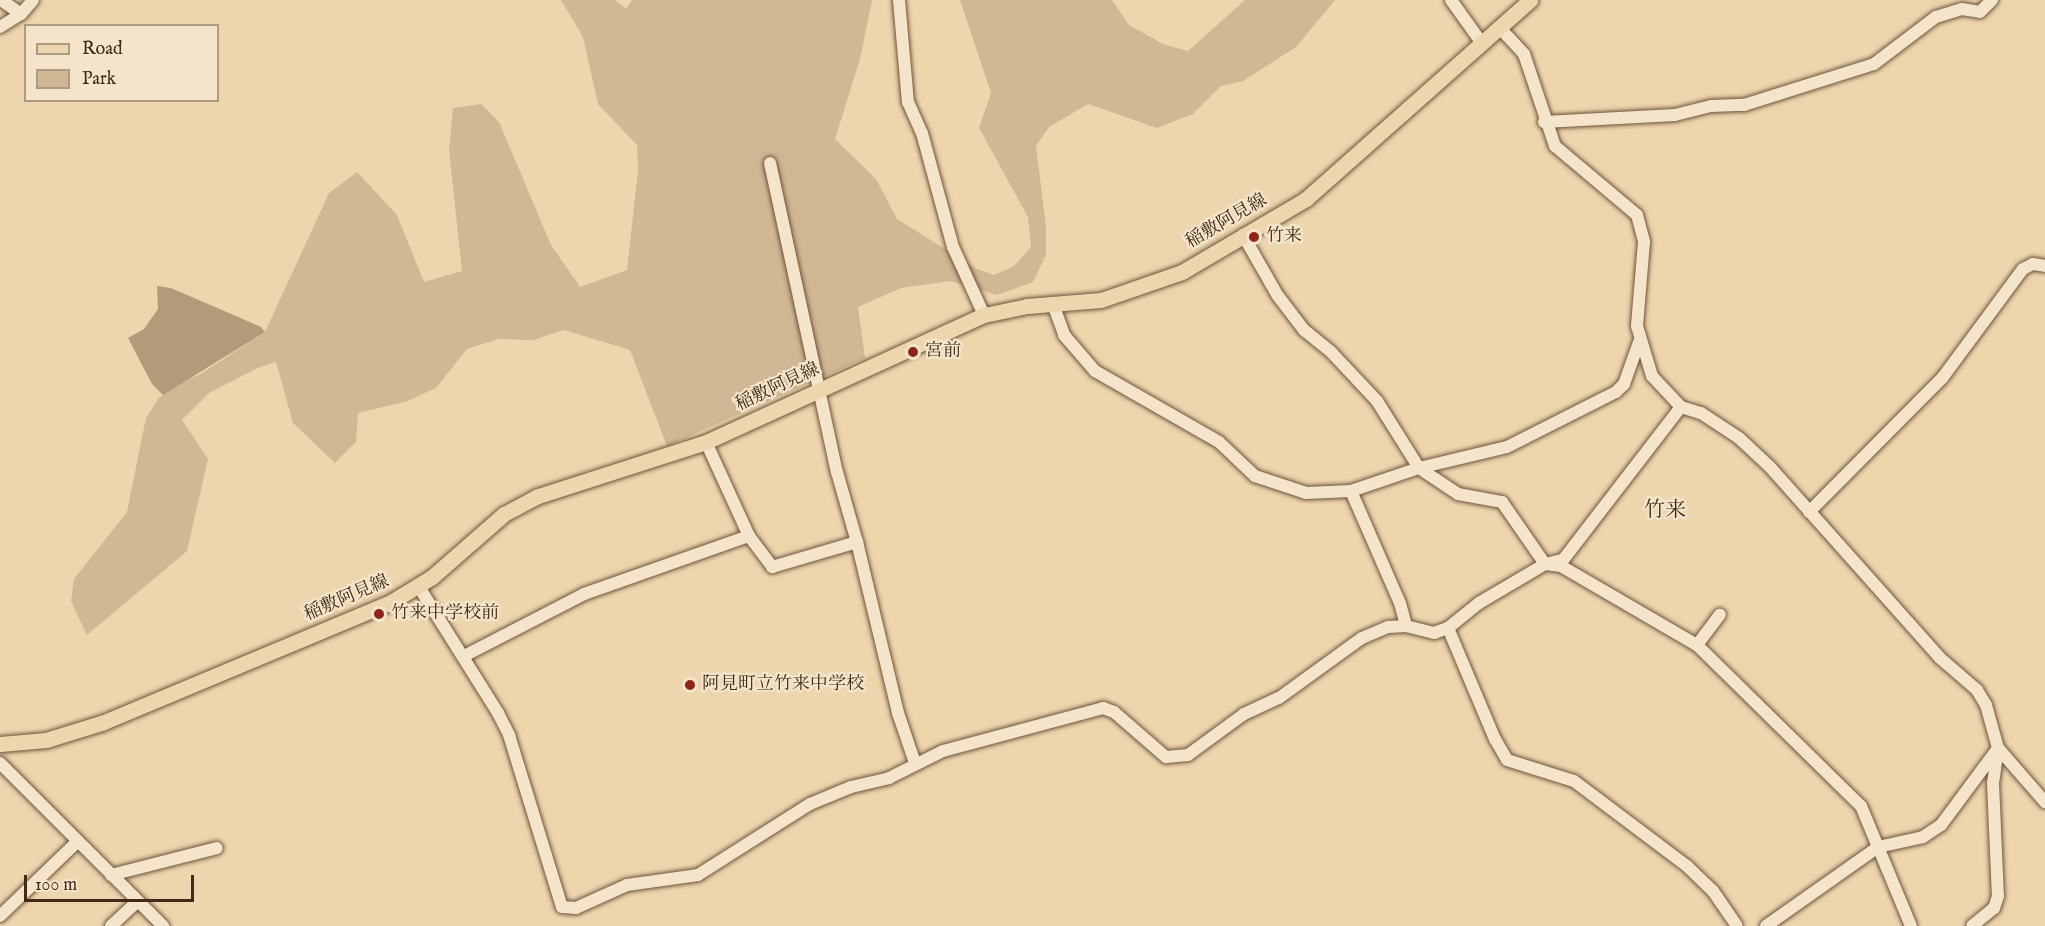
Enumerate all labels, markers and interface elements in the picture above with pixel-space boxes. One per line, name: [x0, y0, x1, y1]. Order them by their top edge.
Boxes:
legend: [24, 24, 219, 102]
text: Road: [82, 38, 123, 61]
text: Park: [82, 68, 116, 91]
street label: 稲敷阿見線: [1183, 190, 1271, 254]
place label: 竹来: [1266, 226, 1302, 248]
marker: 竹来: [1247, 230, 1261, 244]
place label: 宮前: [925, 341, 961, 363]
marker: 宮前: [906, 345, 920, 359]
street label: 稲敷阿見線: [733, 359, 823, 417]
district label: 竹来: [1644, 498, 1686, 524]
street label: 稲敷阿見線: [301, 571, 393, 627]
place label: 竹来中学校前: [391, 603, 499, 625]
marker: 竹来中学校前: [372, 607, 386, 621]
place label: 阿見町立竹来中学校: [702, 674, 864, 696]
marker: 阿見町立竹来中学校: [683, 678, 697, 692]
scale bar: [27, 863, 196, 901]
text: 100 m: [35, 874, 77, 897]

